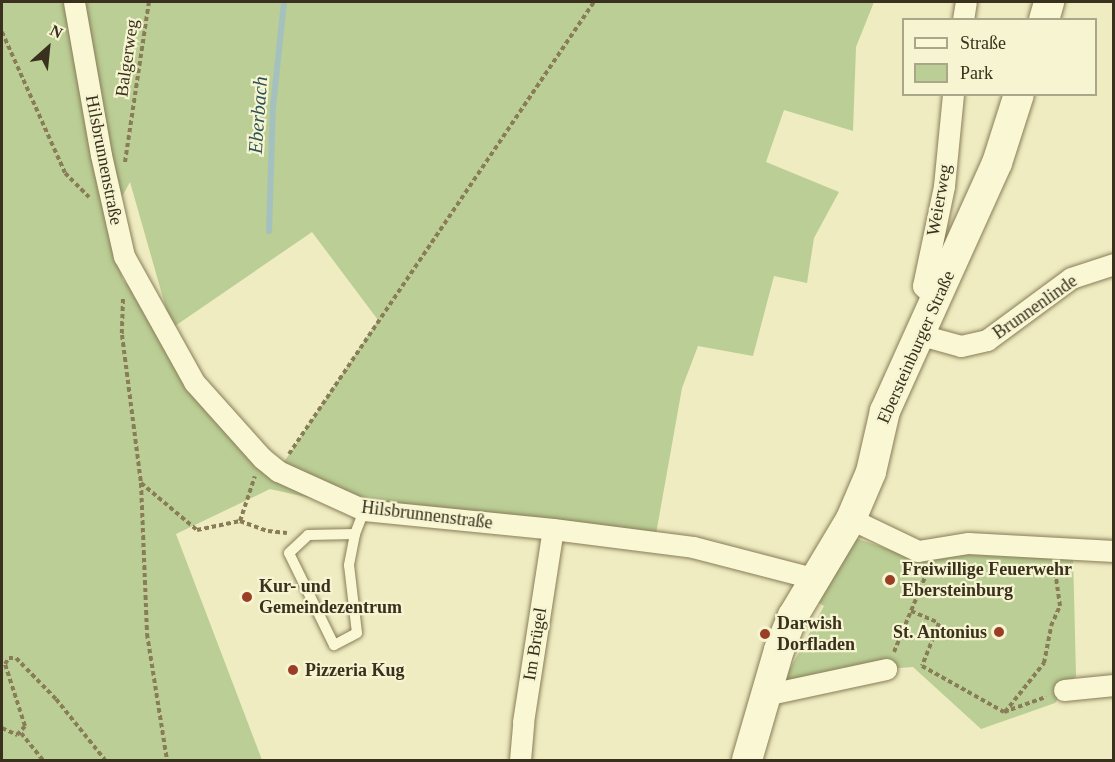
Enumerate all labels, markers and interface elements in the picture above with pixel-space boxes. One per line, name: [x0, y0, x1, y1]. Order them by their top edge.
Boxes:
north arrow: [18, 18, 78, 78]
street label: Balgerweg: [111, 18, 143, 98]
legend: [902, 18, 1097, 96]
text: N: [47, 21, 65, 42]
text: Straße: [960, 33, 1006, 53]
text: Park: [960, 63, 993, 83]
water label: Eberbach: [243, 75, 273, 155]
street label: Hilsbrunnenstraße: [81, 93, 127, 227]
street label: Weierweg: [922, 162, 956, 238]
street label: Ebersteinburger Straße: [873, 267, 959, 427]
street label: Brunnenlinde: [989, 270, 1081, 344]
street label: Hilsbrunnenstraße: [360, 496, 494, 534]
place label: Freiwillige Feuerwehr Ebersteinburg: [902, 559, 1072, 602]
marker: Freiwillige Feuerwehr Ebersteinburg: [883, 573, 897, 587]
place label: Kur- und Gemeindezentrum: [259, 576, 402, 618]
marker: Kur- und Gemeindezentrum: [240, 590, 254, 604]
street label: Im Brügel: [519, 606, 551, 682]
place label: Darwish Dorfladen: [777, 613, 855, 656]
place label: St. Antonius: [892, 621, 987, 643]
marker: St. Antonius: [992, 625, 1006, 639]
marker: Darwish Dorfladen: [758, 627, 772, 641]
place label: Pizzeria Kug: [305, 659, 404, 681]
marker: Pizzeria Kug: [286, 663, 300, 677]

